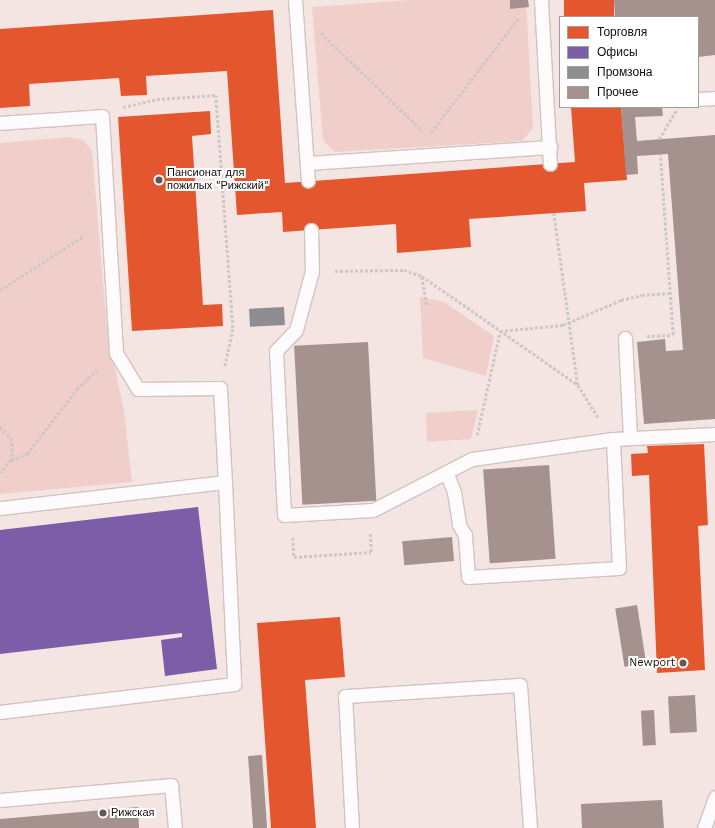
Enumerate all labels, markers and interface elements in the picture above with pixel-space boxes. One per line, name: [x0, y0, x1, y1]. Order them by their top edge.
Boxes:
legend: [559, 16, 699, 108]
text: Торговля: [597, 25, 647, 39]
text: Офисы: [597, 45, 638, 59]
text: Промзона: [597, 65, 652, 79]
text: Прочее: [597, 85, 638, 99]
place label: Пансионат для пожилых "Рижский": [167, 167, 268, 193]
marker: Пансионат для пожилых "Рижский": [154, 175, 164, 185]
place label: Newport: [629, 656, 675, 670]
marker: Newport: [678, 658, 688, 668]
place label: Рижская: [111, 806, 154, 820]
marker: Рижская: [98, 808, 108, 818]

